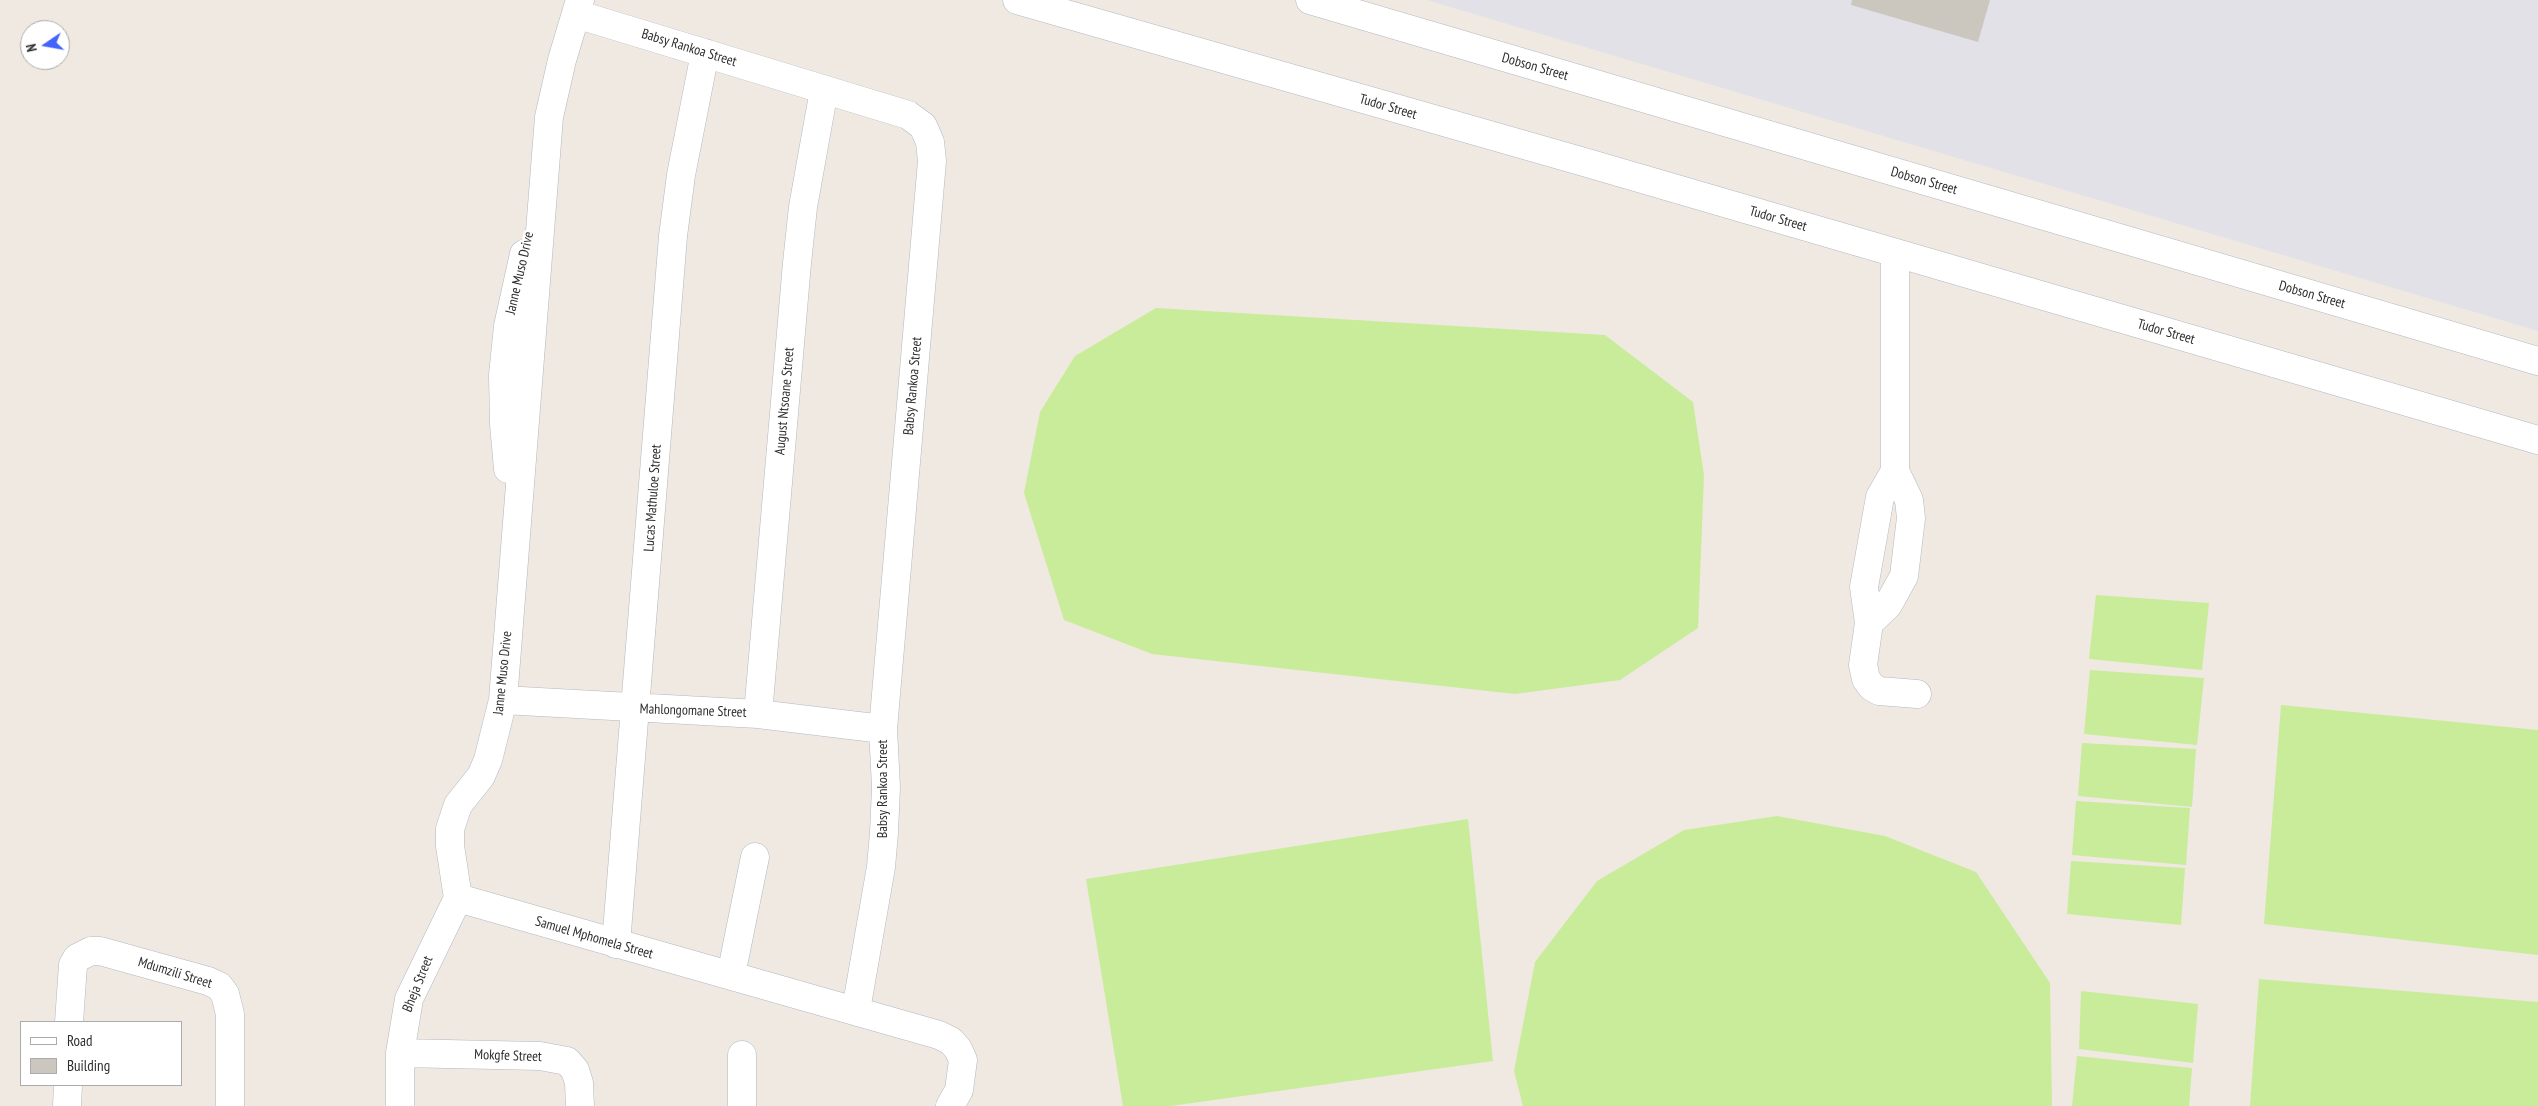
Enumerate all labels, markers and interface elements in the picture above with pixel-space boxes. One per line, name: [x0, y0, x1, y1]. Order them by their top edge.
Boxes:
north arrow: [20, 20, 70, 70]
street label: Babsy Rankoa Street: [639, 26, 739, 70]
text: N: [22, 42, 41, 53]
street label: Dobson Street: [1500, 50, 1570, 84]
street label: Tudor Street: [1357, 91, 1419, 123]
street label: Dobson Street: [1889, 164, 1959, 198]
street label: Tudor Street: [1747, 203, 1809, 235]
street label: Janne Muso Drive: [502, 230, 538, 316]
street label: Dobson Street: [2277, 278, 2347, 312]
street label: Tudor Street: [2135, 316, 2197, 348]
street label: Babsy Rankoa Street: [900, 336, 926, 436]
street label: August Ntsoane Street: [772, 346, 798, 456]
street label: Lucas Mathuloe Street: [641, 444, 665, 552]
street label: Janne Muso Drive: [490, 630, 516, 716]
street label: Mahlongomane Street: [639, 701, 747, 721]
street label: Babsy Rankoa Street: [875, 740, 891, 838]
street label: Samuel Mphomela Street: [533, 913, 655, 963]
street label: Bheja Street: [399, 953, 437, 1015]
street label: Mdumzili Street: [136, 954, 214, 992]
legend: [20, 1021, 182, 1086]
text: Road: [67, 1031, 93, 1050]
street label: Mokgfe Street: [474, 1046, 542, 1066]
text: Building: [67, 1056, 110, 1075]

